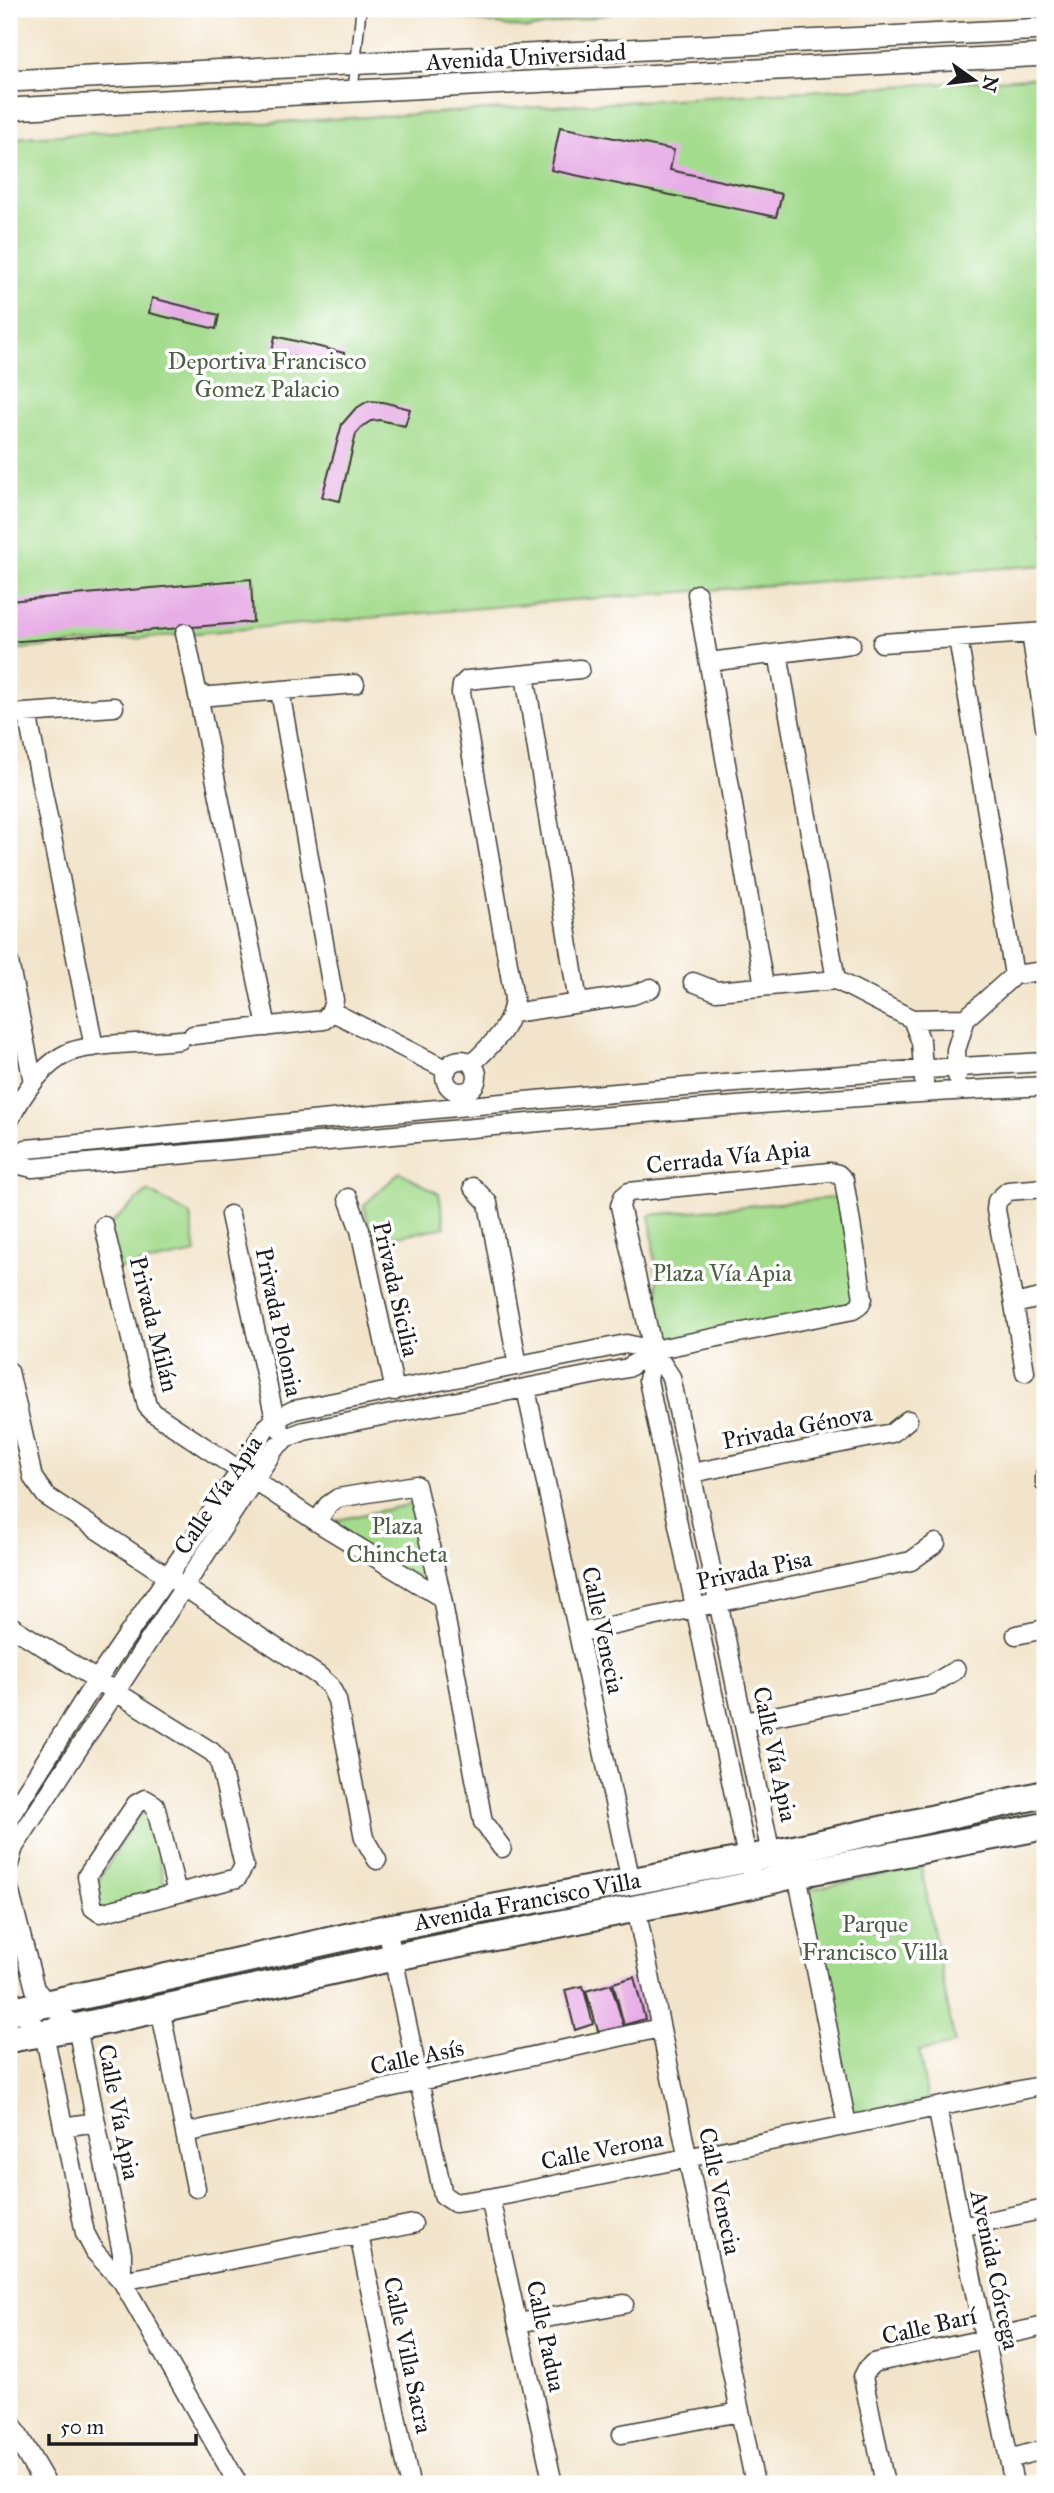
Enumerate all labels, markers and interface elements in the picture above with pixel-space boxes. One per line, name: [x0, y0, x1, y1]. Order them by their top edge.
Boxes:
street label: Avenida Universidad: [424, 37, 627, 77]
north arrow: [939, 46, 1009, 116]
text: N: [977, 73, 1003, 95]
park label: Deportiva Francisco Gomez Palacio: [168, 346, 366, 404]
street label: Cerrada Vía Apia: [645, 1133, 812, 1181]
street label: Privada Sicilia: [366, 1218, 426, 1361]
street label: Privada Polonia: [249, 1245, 310, 1400]
street label: Privada Milán: [123, 1253, 185, 1395]
park label: Plaza Vía Apia: [652, 1258, 793, 1288]
street label: Privada Génova: [719, 1398, 875, 1456]
street label: Calle Vía Apia: [167, 1429, 269, 1560]
park label: Plaza Chincheta: [346, 1511, 449, 1569]
street label: Privada Pisa: [694, 1543, 815, 1597]
street label: Calle Venecia: [575, 1564, 631, 1697]
street label: Calle Vía Apia: [746, 1684, 804, 1825]
street label: Avenida Francisco Villa: [410, 1865, 644, 1938]
park label: Parque Francisco Villa: [802, 1909, 949, 1967]
street label: Calle Asís: [368, 2032, 466, 2082]
street label: Calle Vía Apia: [91, 2042, 147, 2183]
street label: Calle Verona: [538, 2123, 666, 2177]
street label: Calle Venecia: [692, 2125, 748, 2258]
street label: Avenida Córcega: [963, 2187, 1027, 2353]
street label: Calle Villa Sacra: [377, 2274, 439, 2437]
street label: Calle Padua: [520, 2278, 573, 2395]
street label: Calle Barí: [879, 2300, 981, 2351]
scale bar: [49, 2402, 196, 2446]
text: 50 m: [60, 2414, 105, 2440]

